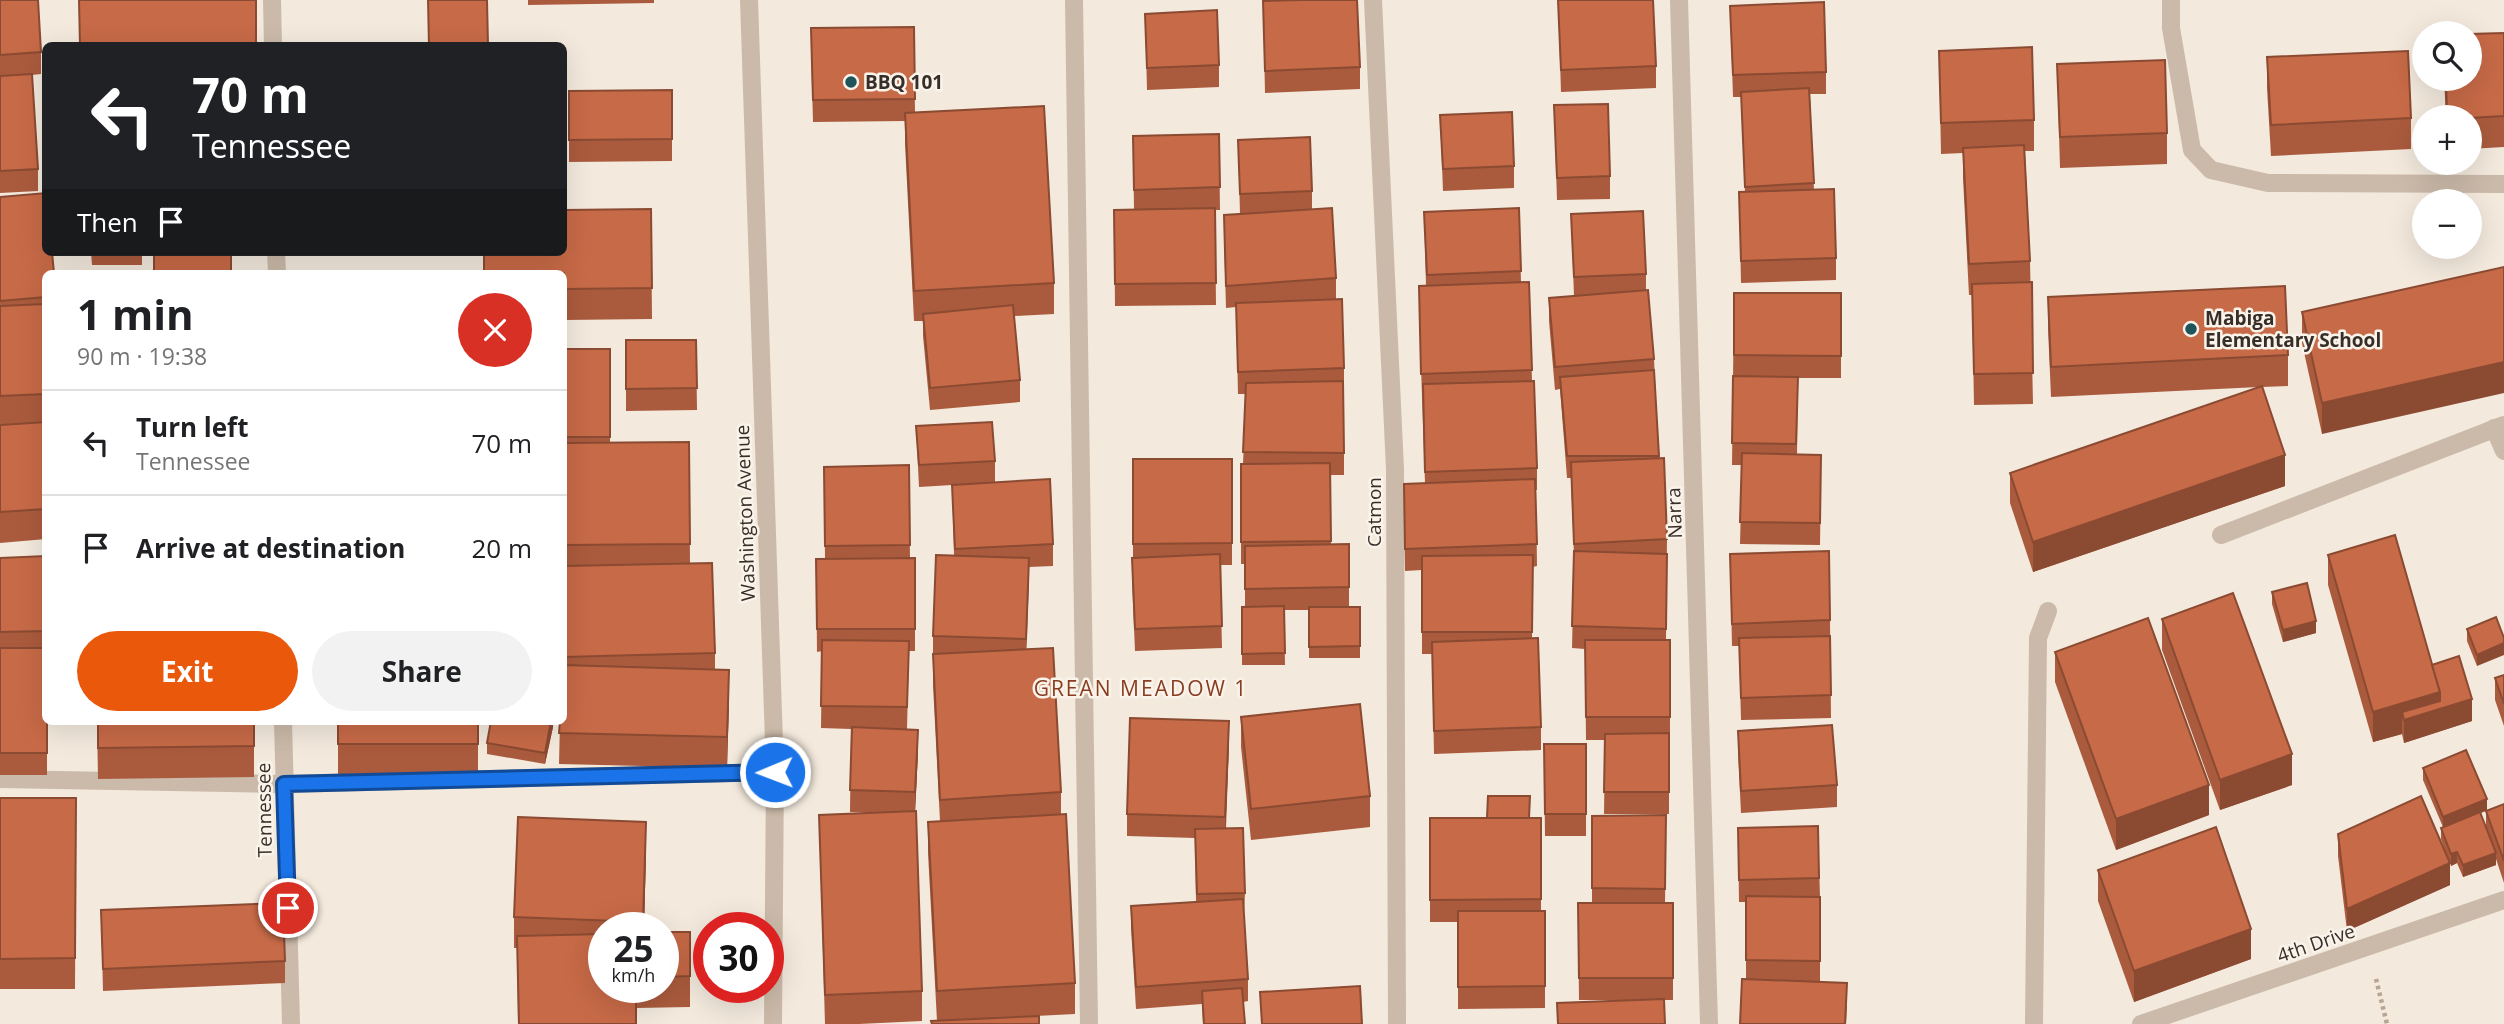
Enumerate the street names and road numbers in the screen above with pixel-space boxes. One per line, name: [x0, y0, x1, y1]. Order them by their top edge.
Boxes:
street label: Washington Avenue: [729, 424, 761, 602]
street label: Catmon: [1361, 477, 1387, 547]
street label: Narra: [1660, 487, 1688, 539]
street label: Tennessee: [250, 762, 278, 858]
street label: 4th Drive: [2274, 918, 2358, 968]

